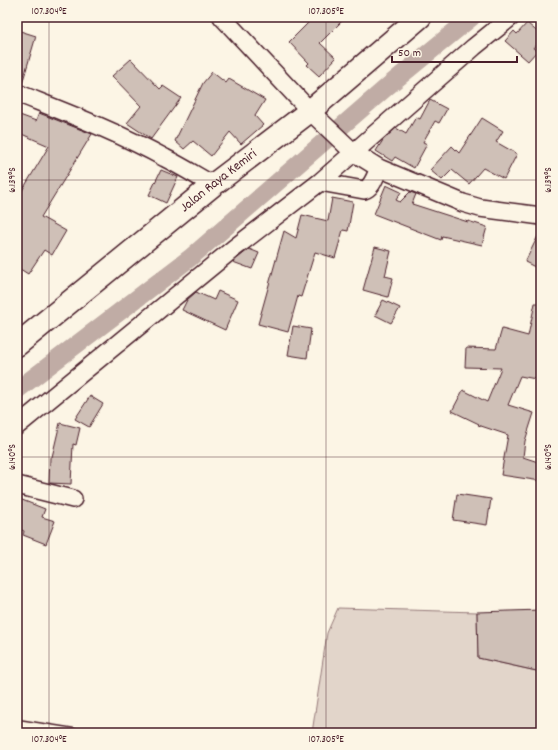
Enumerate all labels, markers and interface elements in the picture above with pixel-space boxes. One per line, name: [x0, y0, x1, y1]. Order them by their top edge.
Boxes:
text: 107.304°E: [32, 5, 67, 19]
text: 107.305°E: [308, 5, 344, 19]
scale bar: [392, 38, 517, 64]
text: 50 m: [398, 45, 421, 62]
street label: Jalan Raya Kemiri: [176, 144, 262, 218]
text: 6.139°S: [6, 167, 20, 193]
text: 6.139°S: [542, 167, 556, 193]
text: 6.140°S: [6, 444, 20, 470]
text: 6.140°S: [542, 444, 556, 470]
text: 107.304°E: [32, 733, 67, 747]
text: 107.305°E: [308, 733, 344, 747]

